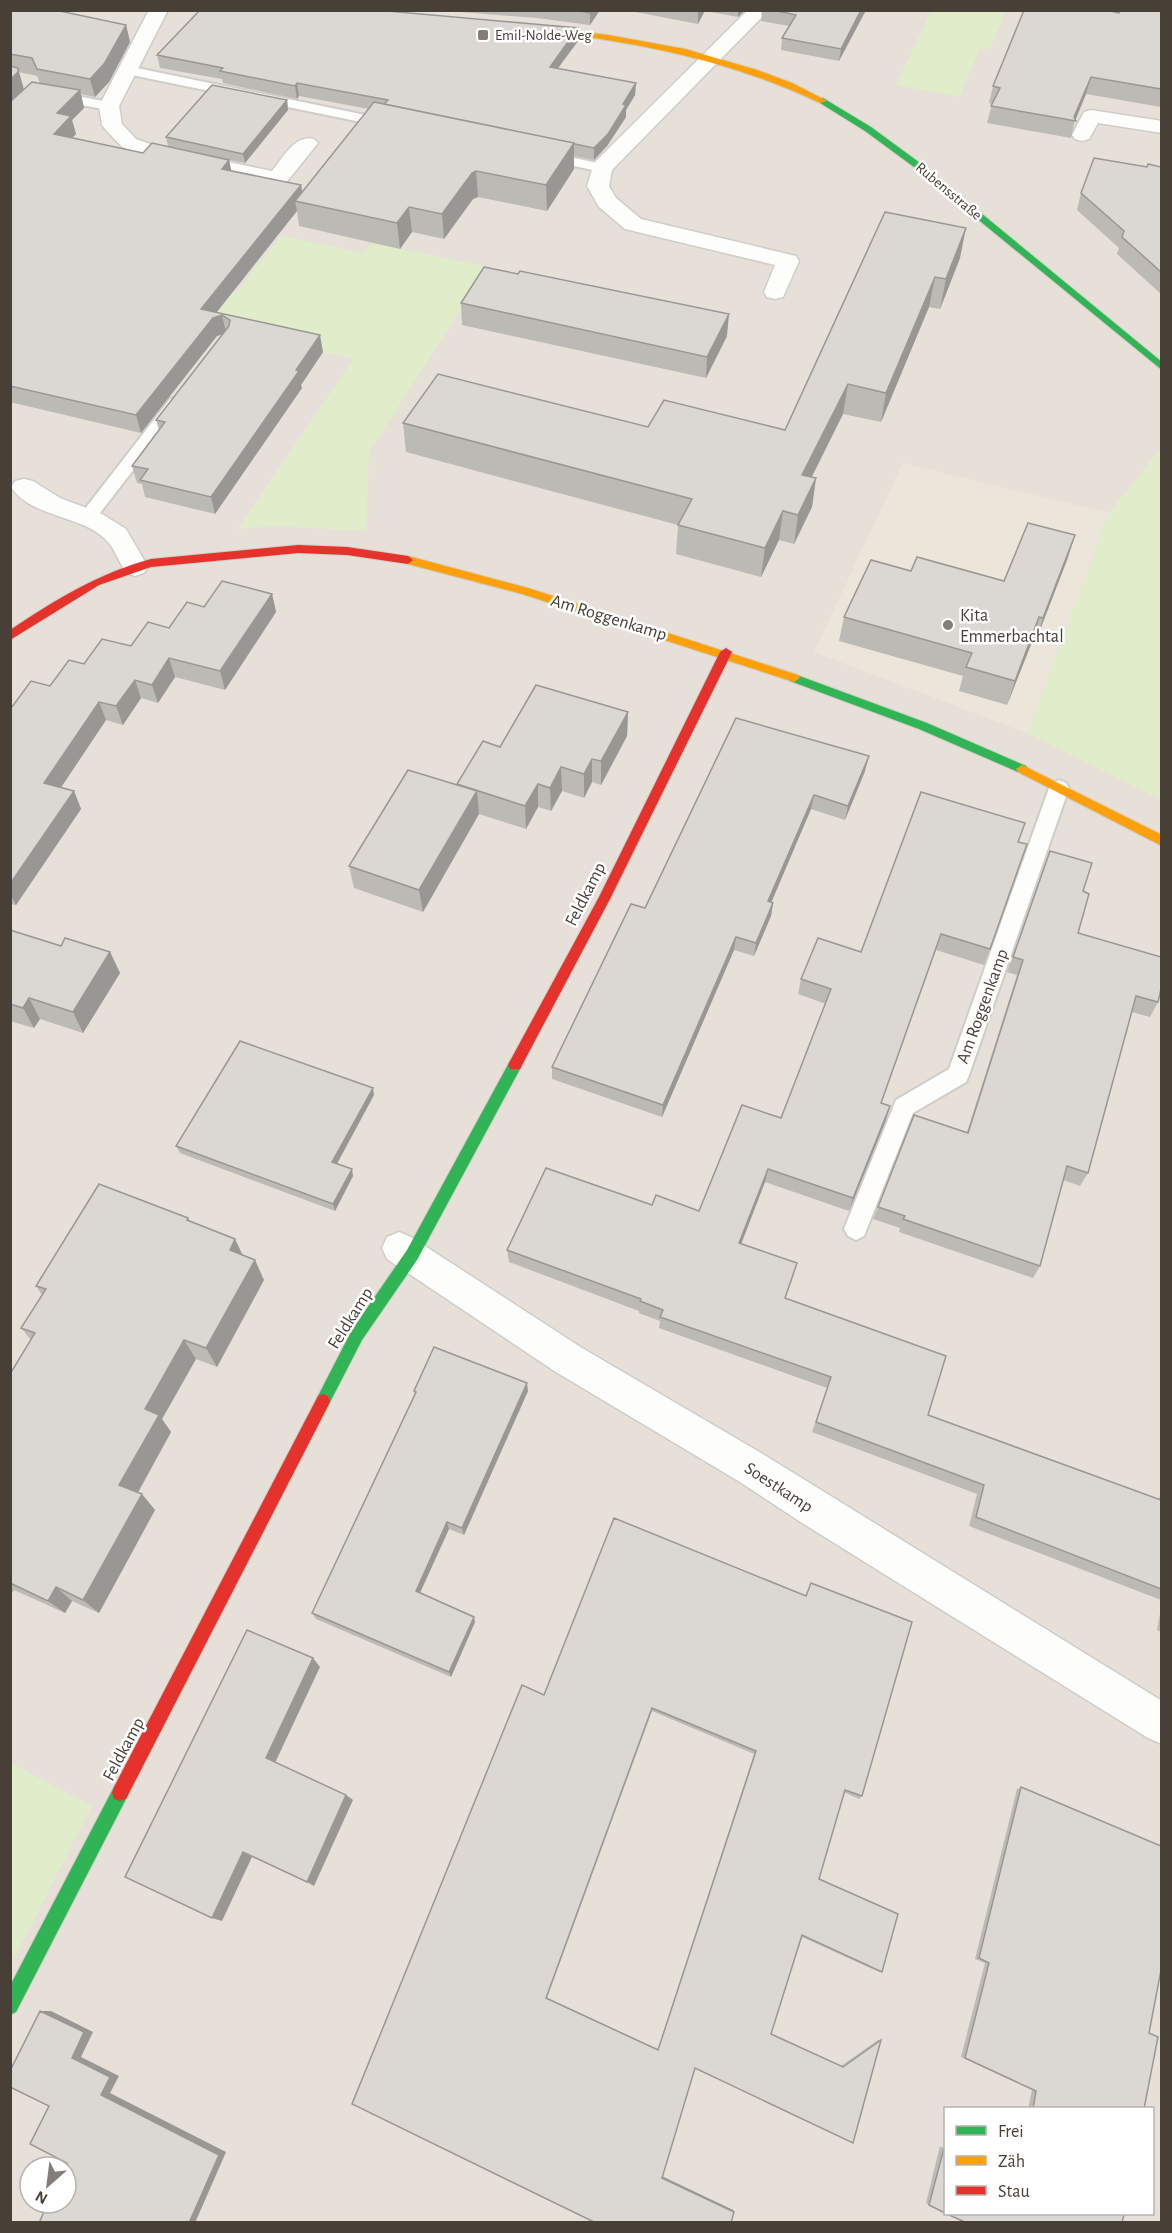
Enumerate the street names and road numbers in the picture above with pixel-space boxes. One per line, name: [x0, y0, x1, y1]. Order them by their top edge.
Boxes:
street label: Rubensstraße: [913, 160, 985, 223]
street label: Am Roggenkamp: [548, 592, 669, 644]
street label: Feldkamp: [562, 860, 610, 929]
street label: Am Roggenkamp: [954, 947, 1012, 1066]
street label: Feldkamp: [325, 1285, 377, 1352]
street label: Soestkamp: [741, 1459, 816, 1516]
street label: Feldkamp: [100, 1715, 148, 1784]

